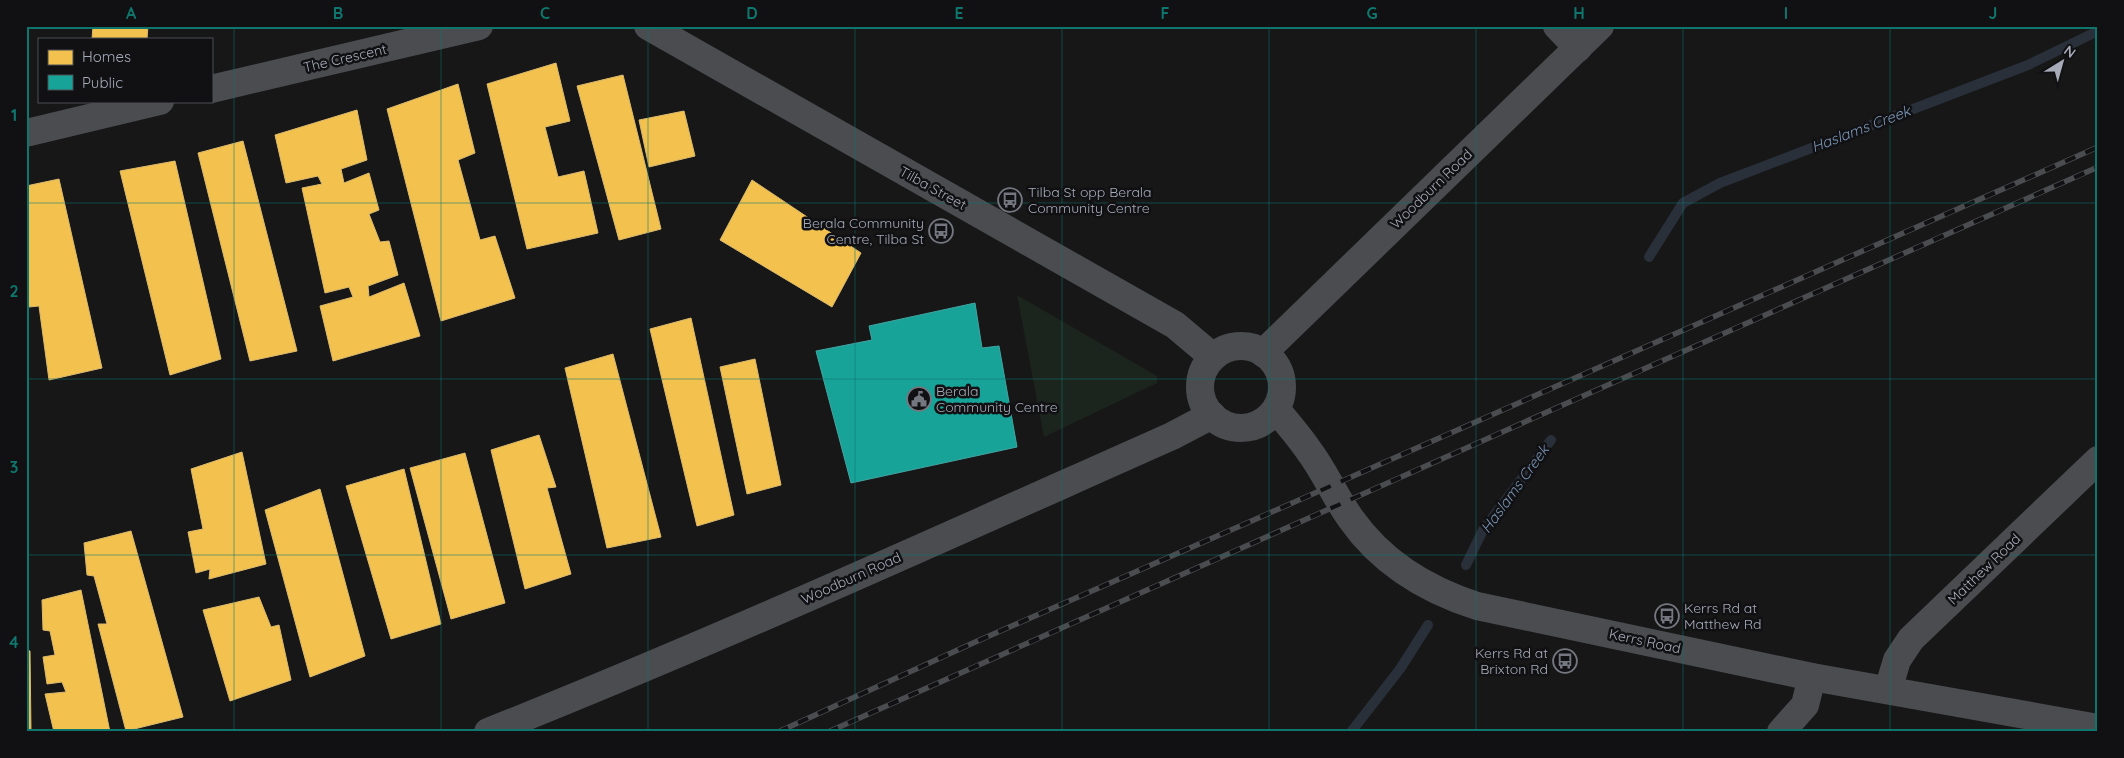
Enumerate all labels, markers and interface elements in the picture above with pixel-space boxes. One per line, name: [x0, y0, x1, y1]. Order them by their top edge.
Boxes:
text: A: [126, 3, 137, 23]
text: B: [333, 3, 343, 23]
text: C: [540, 3, 550, 23]
text: D: [746, 3, 758, 23]
text: E: [954, 3, 964, 23]
text: F: [1161, 3, 1170, 23]
text: G: [1366, 3, 1378, 23]
text: H: [1573, 3, 1585, 23]
text: I: [1784, 3, 1788, 23]
text: J: [1989, 3, 1997, 23]
legend: [38, 38, 212, 102]
north arrow: [2036, 38, 2086, 88]
street label: The Crescent: [302, 40, 389, 76]
text: N: [2060, 41, 2079, 62]
text: Homes: [82, 47, 131, 66]
text: Public: [82, 73, 123, 92]
water label: Haslams Creek: [1809, 100, 1915, 156]
text: 1: [11, 105, 17, 125]
street label: Woodburn Road: [1386, 145, 1476, 233]
street label: Tilba Street: [896, 162, 970, 214]
place label: Tilba St opp Berala Community Centre: [1028, 183, 1152, 217]
bus stop icon: Tilba St opp Berala Community Centre: [997, 187, 1023, 213]
place label: Berala Community Centre, Tilba St: [803, 214, 924, 248]
bus stop icon: Berala Community Centre, Tilba St: [928, 218, 954, 244]
text: 2: [9, 281, 19, 301]
place label: Berala Community Centre: [936, 382, 1058, 416]
public building icon: Berala Community Centre: [906, 386, 932, 412]
water label: Haslams Creek: [1476, 439, 1554, 537]
text: 3: [10, 457, 18, 477]
street label: Matthew Road: [1944, 530, 2024, 608]
street label: Woodburn Road: [798, 548, 904, 608]
place label: Kerrs Rd at Matthew Rd: [1684, 599, 1762, 633]
bus stop icon: Kerrs Rd at Matthew Rd: [1654, 603, 1680, 629]
street label: Kerrs Road: [1607, 625, 1683, 657]
text: 4: [9, 632, 19, 652]
place label: Kerrs Rd at Brixton Rd: [1475, 644, 1548, 678]
bus stop icon: Kerrs Rd at Brixton Rd: [1552, 648, 1578, 674]

